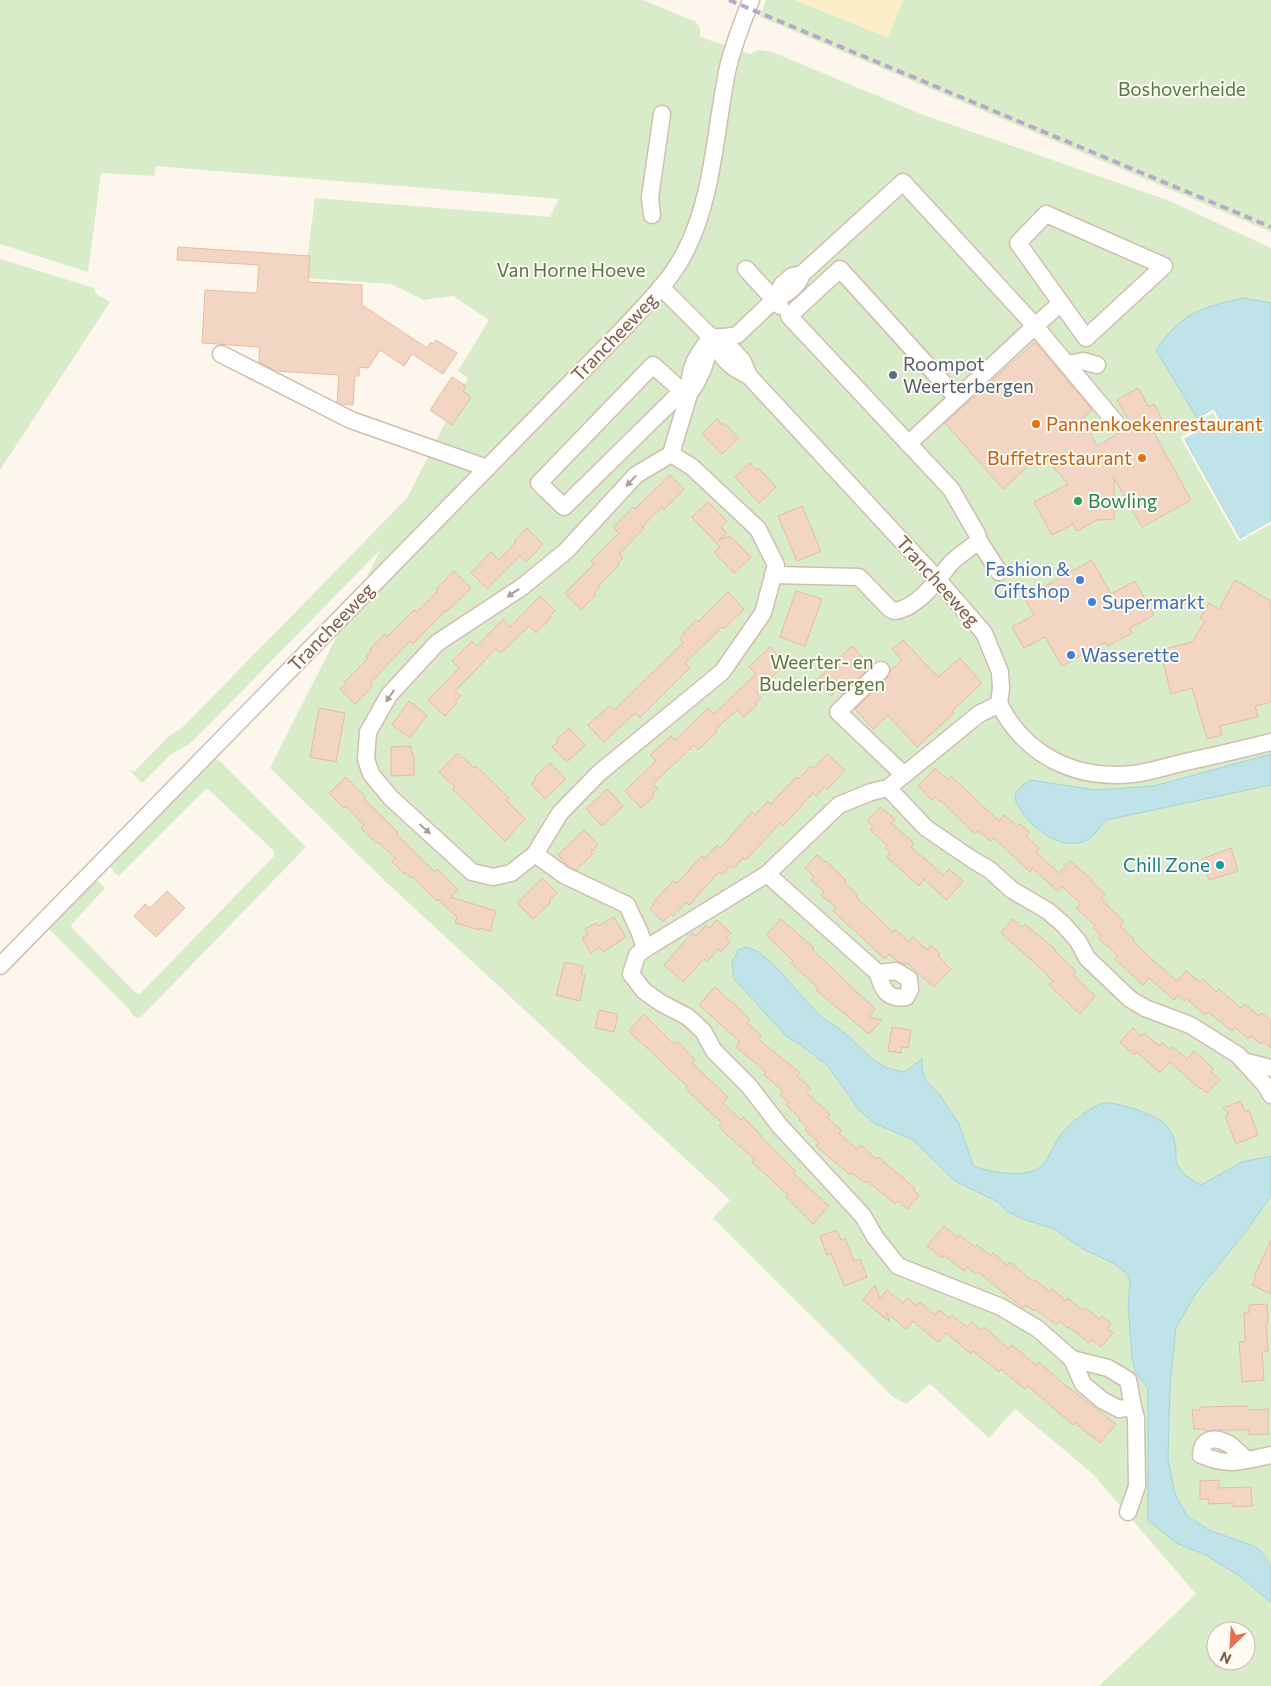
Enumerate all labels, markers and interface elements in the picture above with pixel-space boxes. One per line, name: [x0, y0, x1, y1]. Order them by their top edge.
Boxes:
park label: Boshoverheide: [1118, 77, 1246, 100]
park label: Van Horne Hoeve: [496, 258, 646, 281]
street label: Trancheeweg: [566, 288, 662, 386]
place label: Roompot Weerterbergen: [903, 352, 1034, 397]
marker: Roompot Weerterbergen: [887, 369, 899, 381]
place label: Pannenkoekenrestaurant: [1046, 412, 1263, 435]
marker: Pannenkoekenrestaurant: [1030, 418, 1042, 430]
place label: Buffetrestaurant: [987, 446, 1132, 469]
marker: Buffetrestaurant: [1136, 452, 1148, 464]
one-way arrow: [625, 475, 637, 487]
place label: Bowling: [1088, 489, 1157, 512]
marker: Bowling: [1072, 495, 1084, 507]
street label: Trancheeweg: [892, 531, 985, 631]
place label: Fashion & Giftshop: [985, 557, 1070, 602]
marker: Fashion & Giftshop: [1074, 574, 1086, 586]
street label: Trancheeweg: [283, 578, 379, 676]
one-way arrow: [506, 588, 520, 597]
place label: Supermarkt: [1102, 590, 1205, 613]
marker: Supermarkt: [1086, 596, 1098, 608]
place label: Wasserette: [1081, 643, 1179, 666]
marker: Wasserette: [1065, 649, 1077, 661]
park label: Weerter- en Budelerbergen: [759, 650, 885, 695]
one-way arrow: [385, 689, 395, 703]
one-way arrow: [419, 823, 431, 835]
place label: Chill Zone: [1123, 853, 1210, 876]
marker: Chill Zone: [1214, 859, 1226, 871]
north arrow: [1206, 1621, 1256, 1671]
text: N: [1217, 1648, 1234, 1668]

